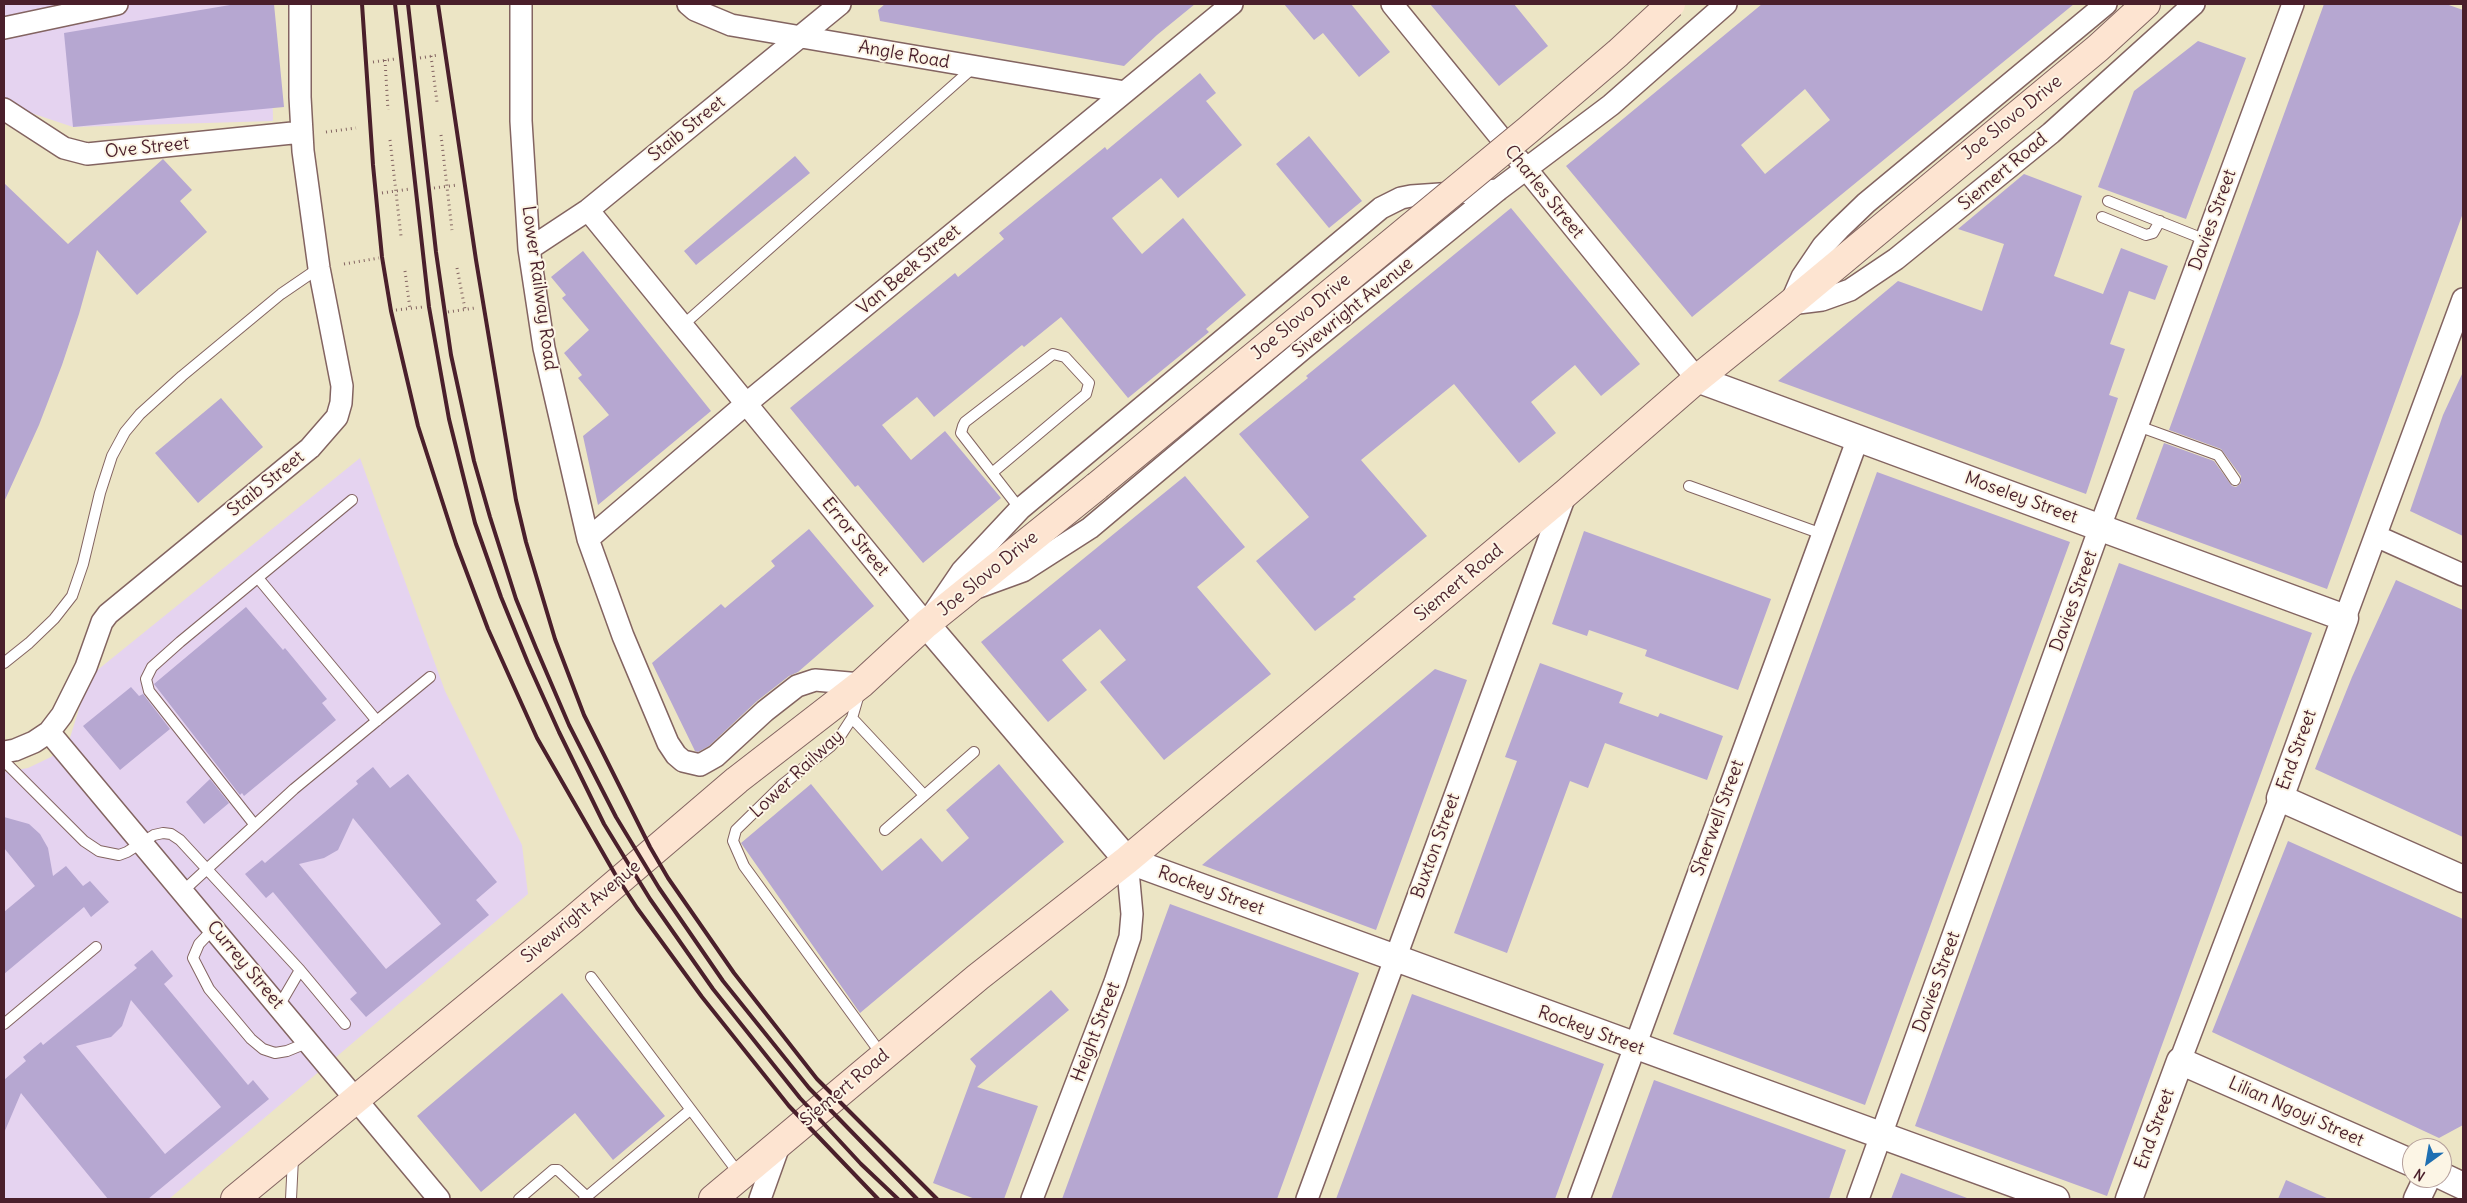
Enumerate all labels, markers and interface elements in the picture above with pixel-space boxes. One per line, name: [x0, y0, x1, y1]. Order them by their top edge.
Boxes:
street label: Angle Road: [857, 36, 951, 74]
street label: Joe Slovo Drive: [1957, 71, 2067, 165]
street label: Staib Street: [644, 92, 730, 166]
street label: Siemert Road: [1954, 129, 2052, 215]
street label: Ove Street: [104, 133, 190, 163]
street label: Charles Street: [1500, 141, 1588, 243]
street label: Davies Street: [2185, 166, 2241, 274]
street label: Lower Railway Road: [517, 204, 561, 372]
street label: Van Beek Street: [853, 221, 965, 319]
street label: Sivewright Avenue: [1288, 253, 1418, 363]
street label: Joe Slovo Drive: [1247, 269, 1355, 365]
street label: Staib Street: [223, 447, 309, 521]
street label: Moseley Street: [1962, 468, 2080, 528]
street label: Error Street: [817, 493, 893, 581]
street label: Joe Slovo Drive: [933, 527, 1043, 621]
street label: Siemert Road: [1410, 540, 1508, 626]
street label: Davies Street: [2046, 547, 2102, 655]
street label: End Street: [2273, 707, 2321, 793]
street label: Lower Railway: [746, 725, 848, 823]
street label: Sherwell Street: [1687, 757, 1749, 879]
street label: Buxton Street: [1407, 791, 1465, 901]
street label: Sivewright Avenue: [517, 856, 645, 968]
street label: Rockey Street: [1155, 862, 1267, 920]
street label: Currey Street: [202, 917, 288, 1013]
street label: Davies Street: [1909, 928, 1965, 1036]
street label: Height Street: [1067, 979, 1125, 1085]
street label: Rockey Street: [1535, 1002, 1647, 1060]
street label: Siemert Road: [796, 1045, 894, 1131]
street label: Lilian Ngoyi Street: [2225, 1072, 2367, 1152]
street label: End Street: [2131, 1086, 2179, 1172]
north arrow: [2402, 1138, 2452, 1188]
text: N: [2411, 1165, 2428, 1185]

